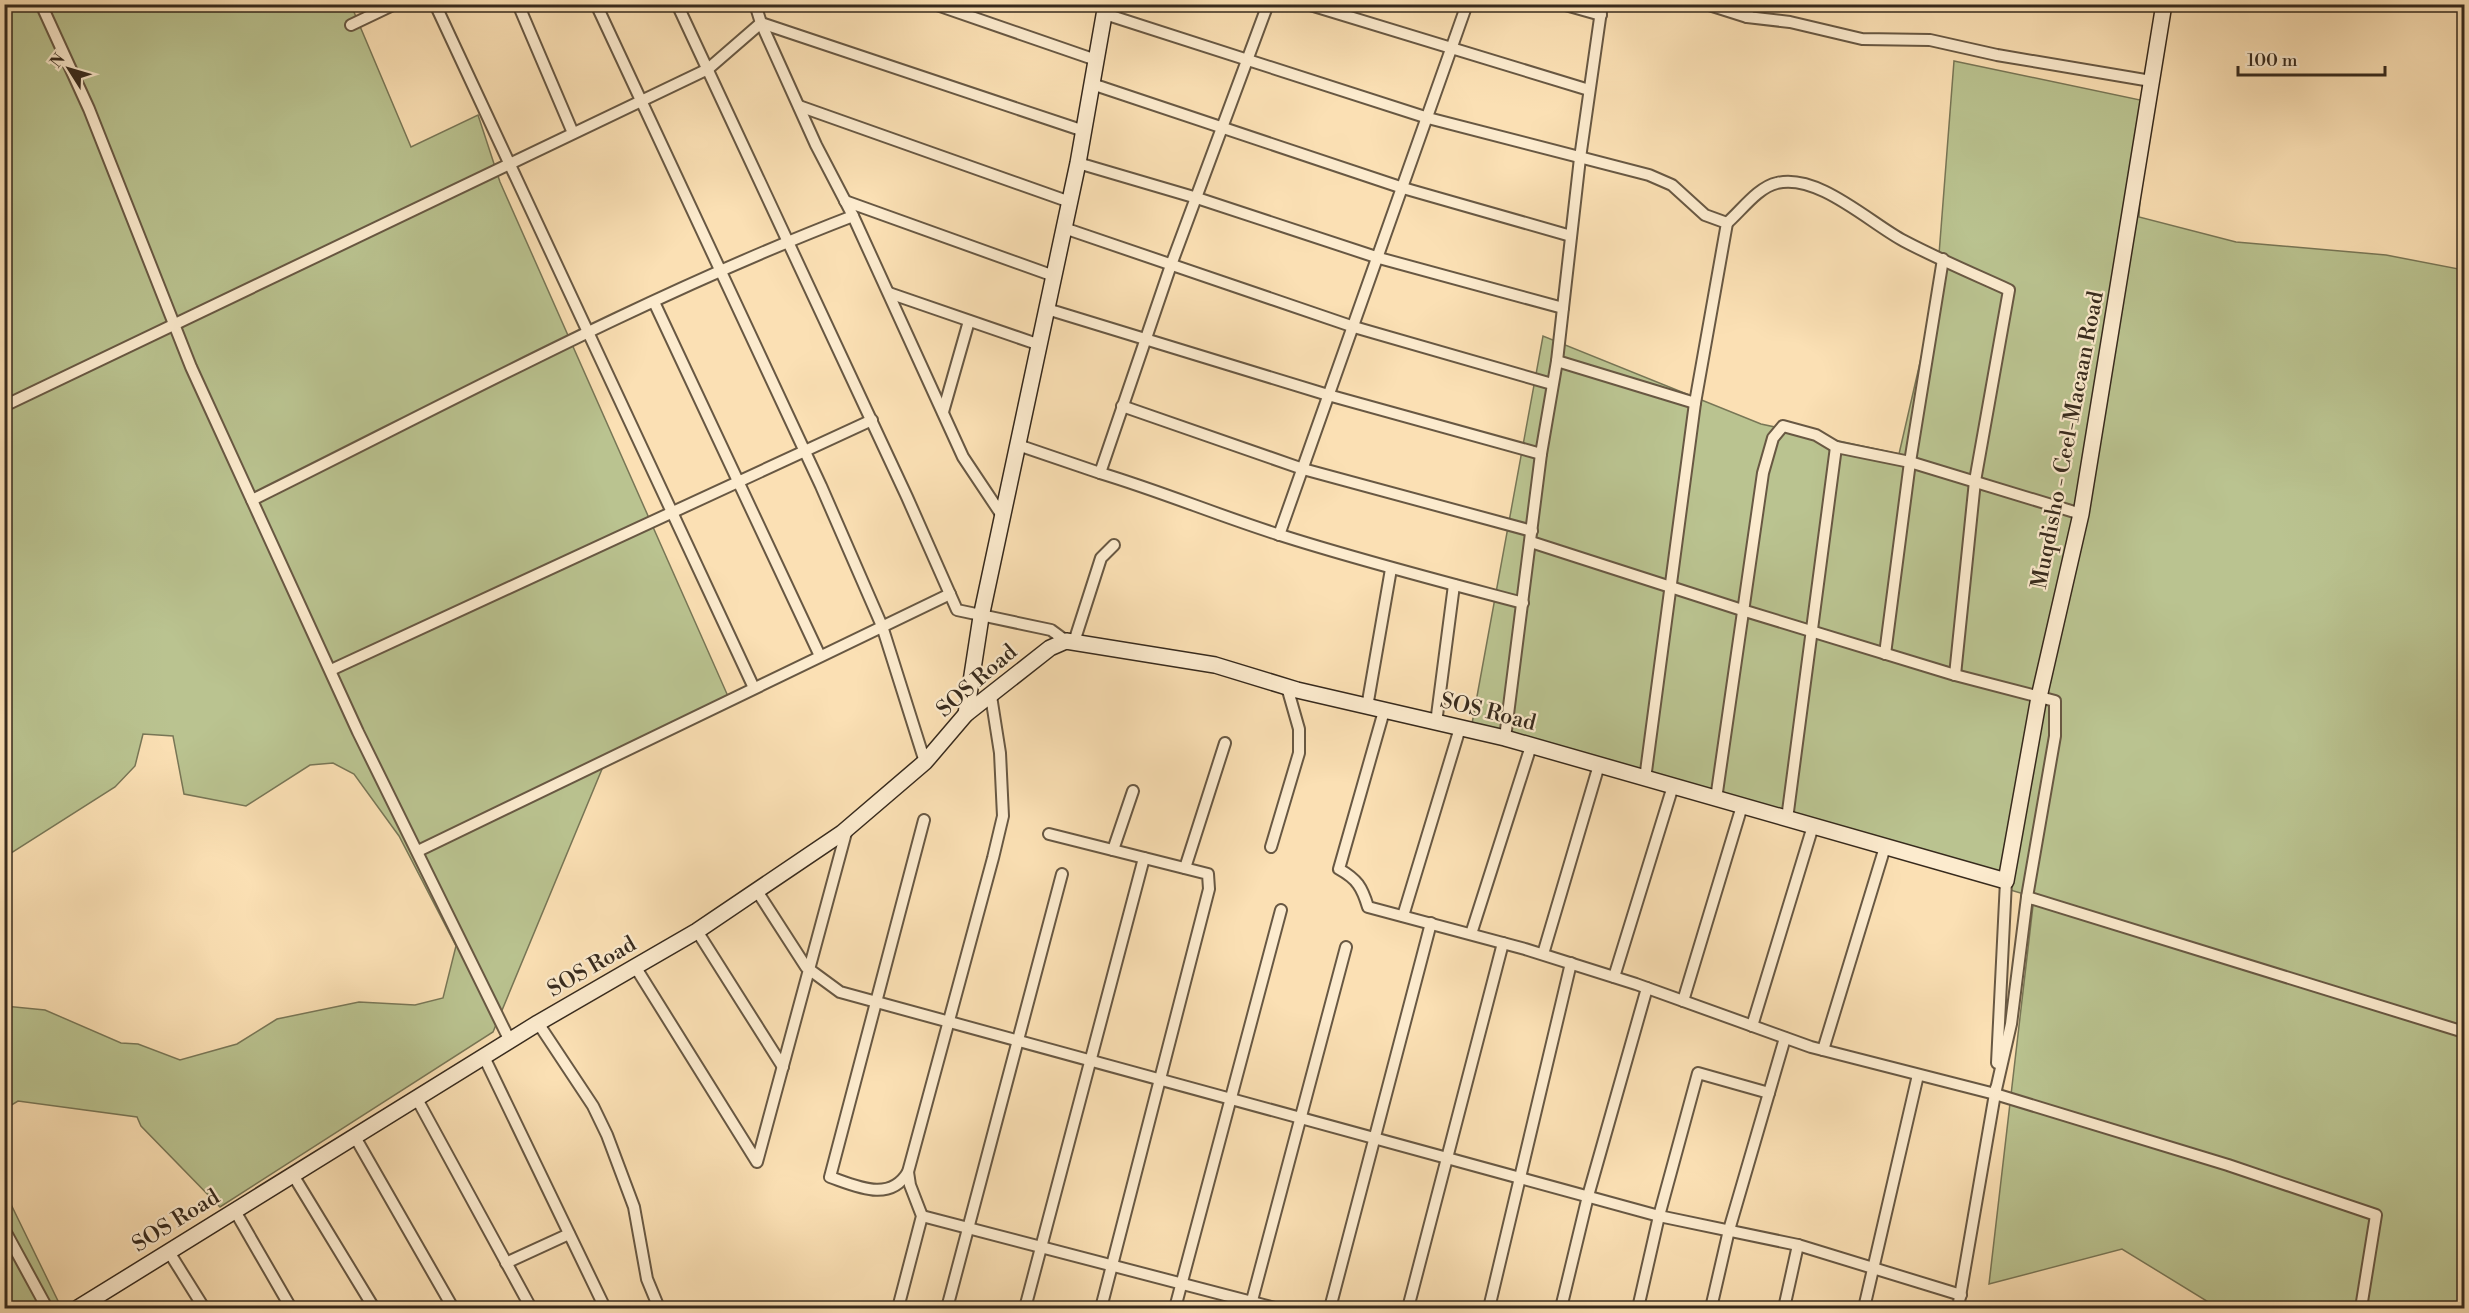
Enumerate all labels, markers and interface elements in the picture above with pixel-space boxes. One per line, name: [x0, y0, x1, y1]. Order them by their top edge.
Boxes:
north arrow: [39, 39, 99, 99]
scale bar: [2238, 39, 2385, 77]
text: N: [46, 49, 70, 72]
text: 100 m: [2247, 49, 2298, 72]
street label: Muqdisho - Ceel-Macaan Road: [2026, 288, 2110, 591]
street label: SOS Road: [931, 638, 1023, 723]
street label: SOS Road: [1437, 687, 1539, 737]
street label: SOS Road: [543, 931, 642, 1003]
street label: SOS Road: [127, 1183, 225, 1258]

